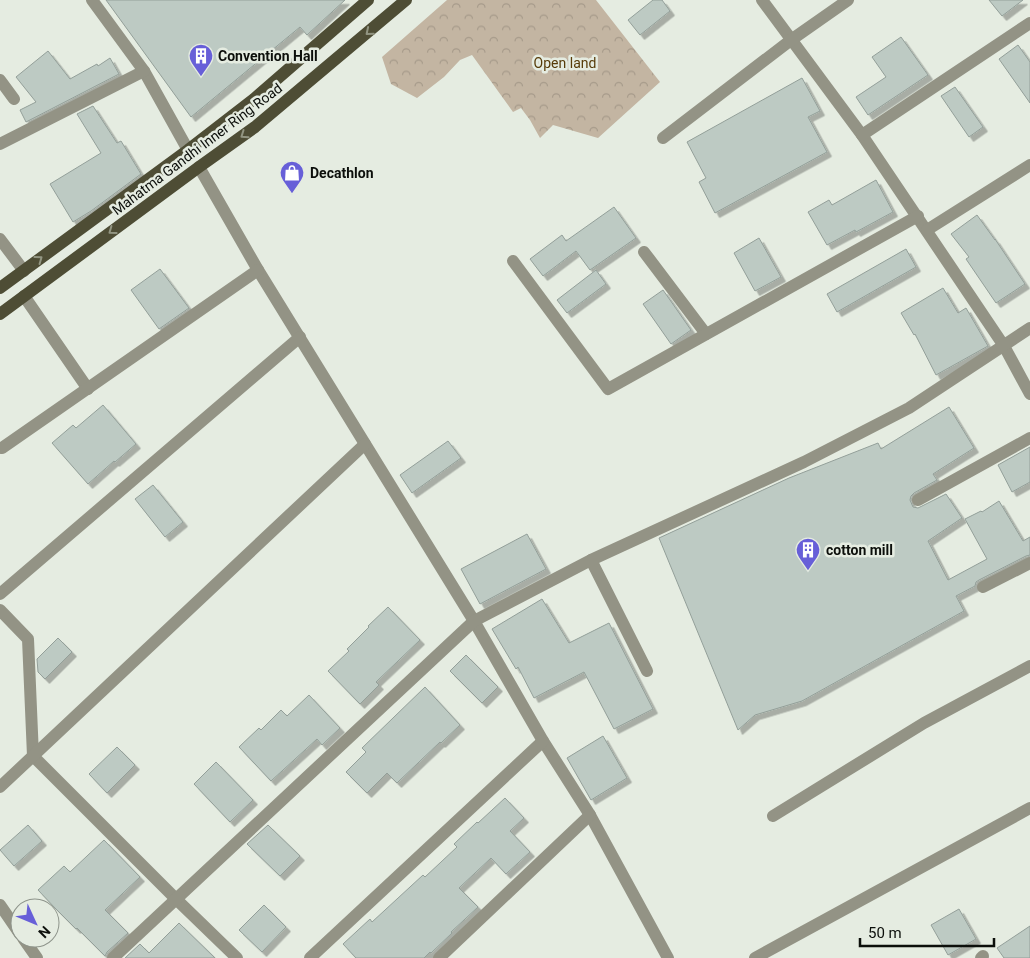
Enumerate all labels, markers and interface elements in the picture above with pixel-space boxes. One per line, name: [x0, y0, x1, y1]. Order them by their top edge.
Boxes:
one-way arrow: [365, 26, 374, 35]
building icon: Convention Hall: [188, 43, 214, 77]
place label: Convention Hall: [218, 48, 318, 64]
park label: Open land: [534, 55, 596, 71]
street label: Mahatma Gandhi Inner Ring Road: [109, 80, 285, 218]
one-way arrow: [240, 129, 249, 138]
shop icon: Decathlon: [279, 160, 305, 194]
place label: Decathlon: [310, 165, 374, 181]
one-way arrow: [108, 225, 118, 234]
one-way arrow: [33, 256, 43, 265]
building icon: cotton mill: [795, 537, 821, 571]
place label: cotton mill: [826, 542, 893, 558]
north arrow: [10, 898, 60, 948]
scale bar: [860, 916, 994, 948]
text: N: [35, 923, 54, 941]
text: 50 m: [868, 924, 902, 942]

